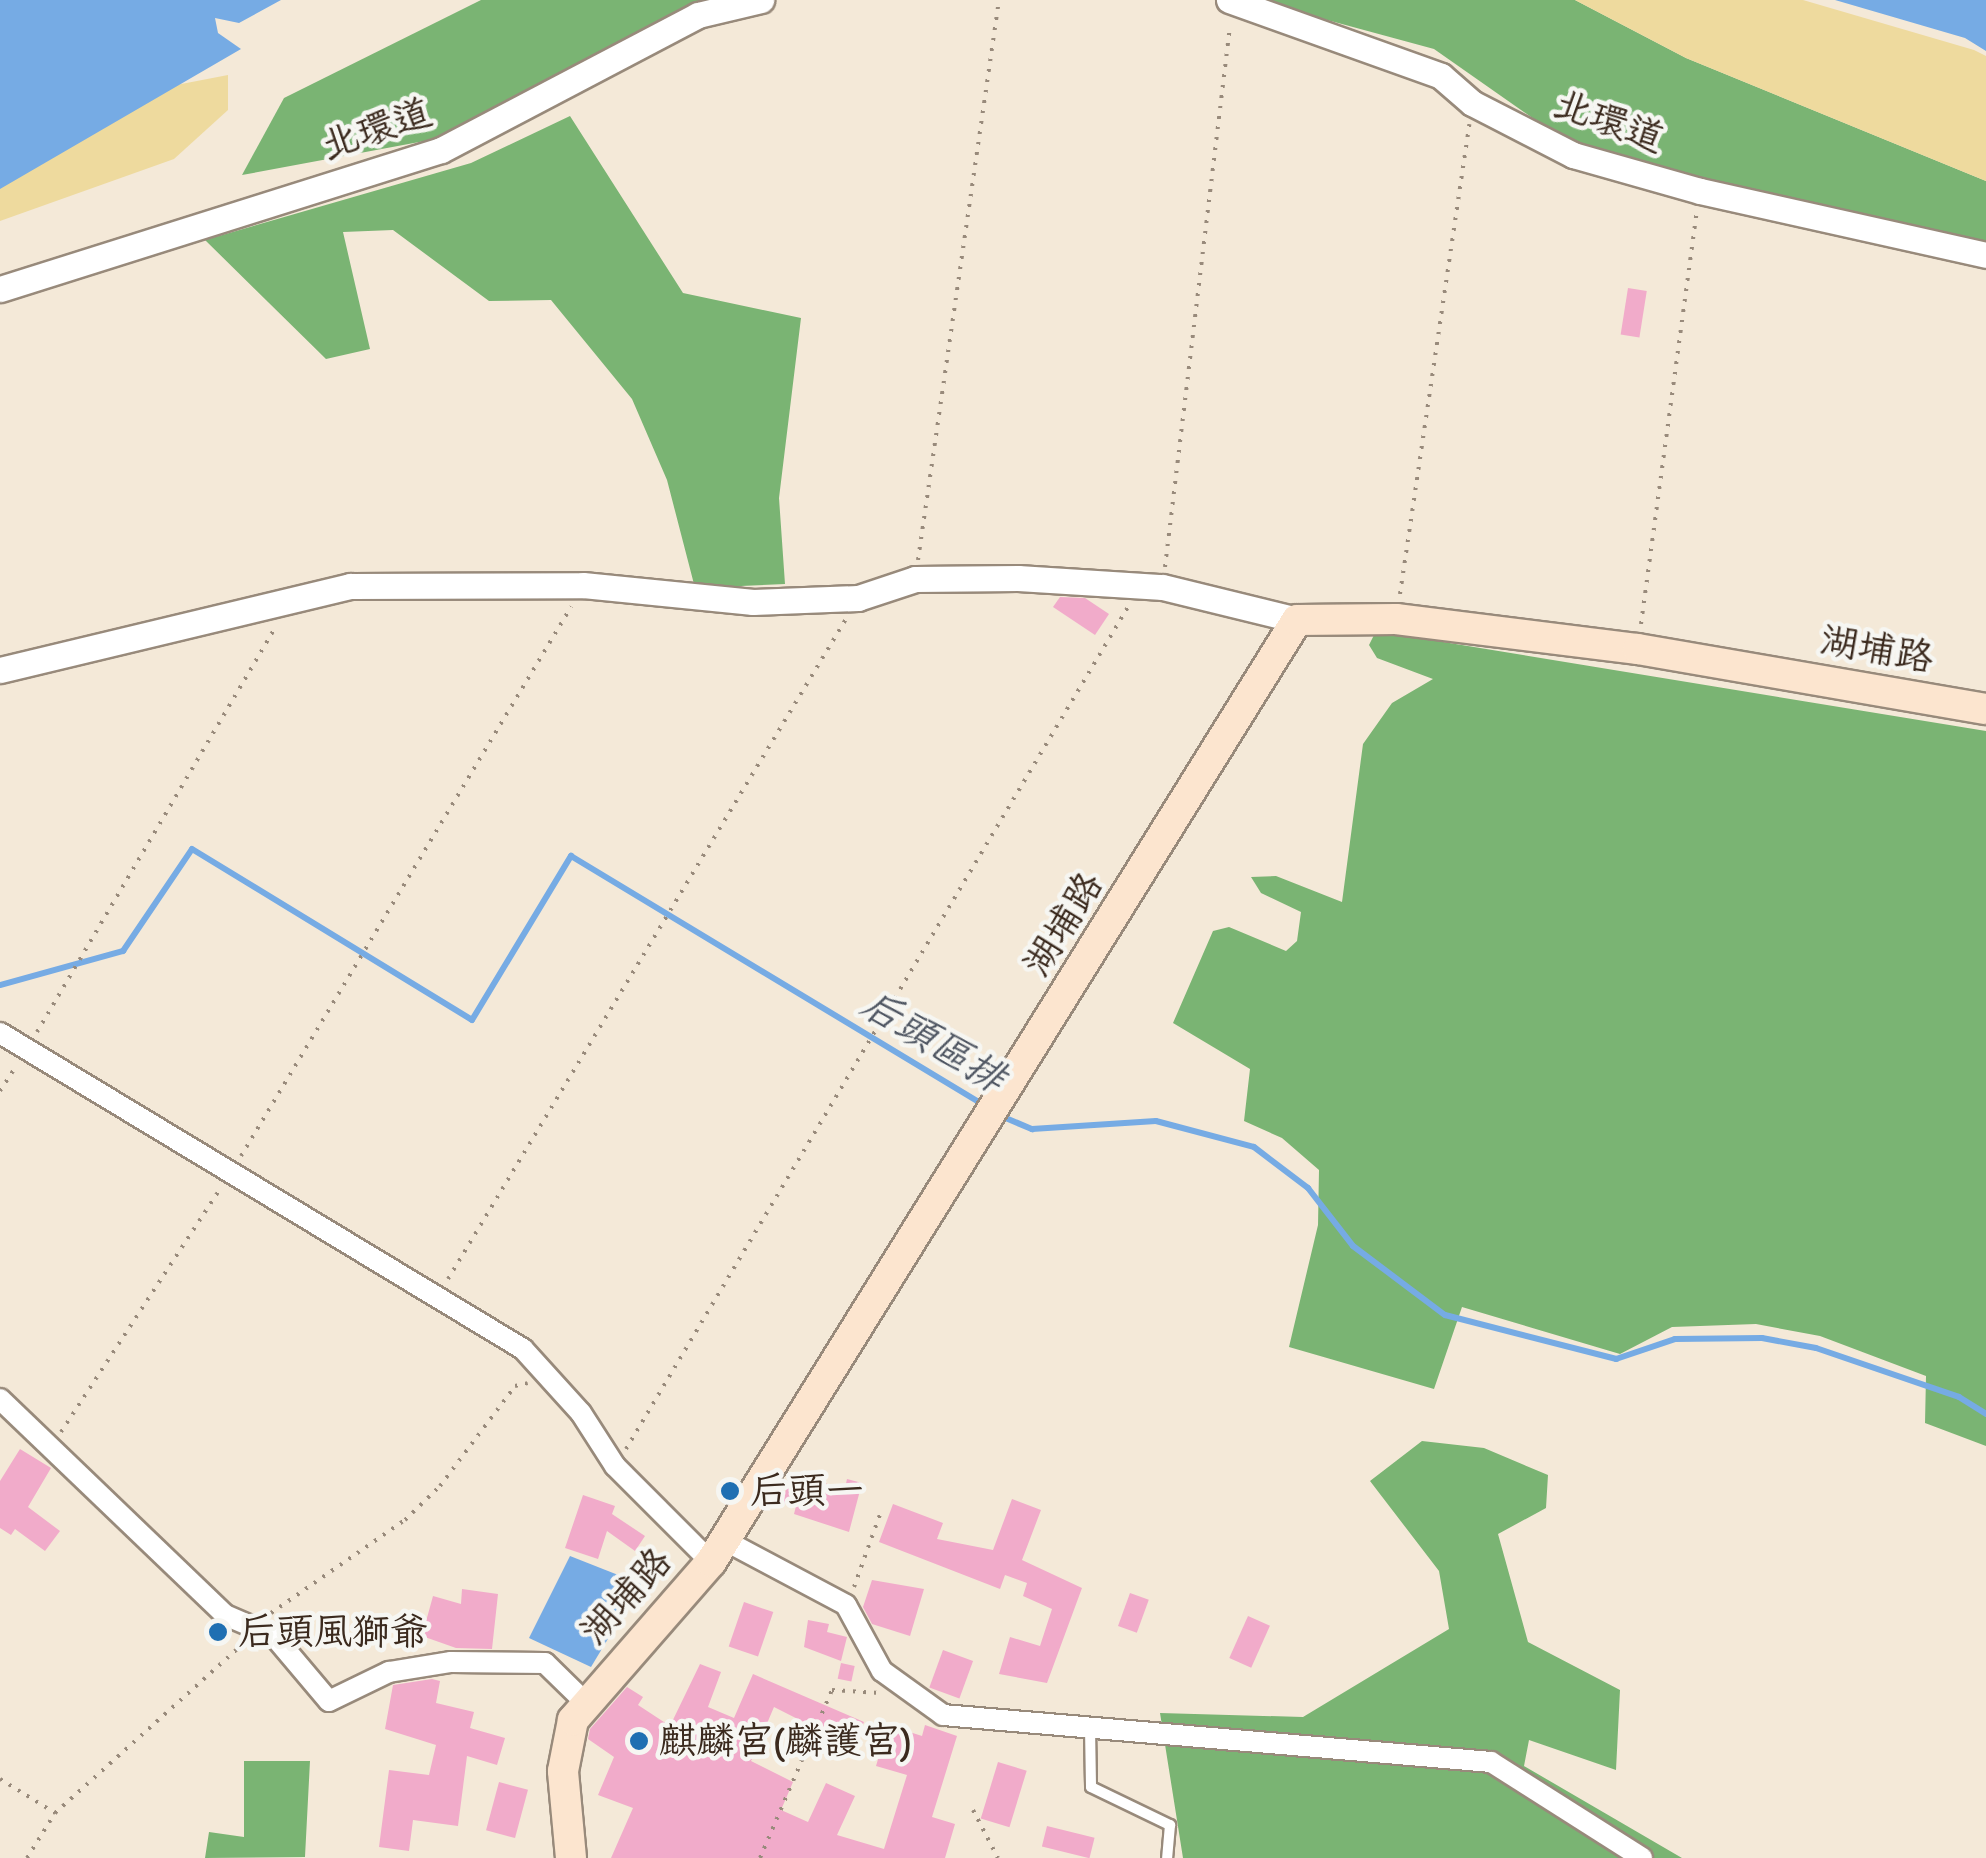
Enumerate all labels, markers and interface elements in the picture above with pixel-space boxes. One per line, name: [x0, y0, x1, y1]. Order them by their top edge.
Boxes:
street label: 北環道: [1548, 80, 1670, 162]
street label: 北環道: [315, 89, 437, 169]
street label: 湖埔路: [1817, 617, 1937, 681]
street label: 湖埔路: [1013, 864, 1113, 984]
water label: 后頭區排: [853, 978, 1015, 1102]
place label: 后頭一: [750, 1468, 864, 1514]
marker: 后頭一: [719, 1480, 741, 1502]
street label: 湖埔路: [571, 1538, 681, 1654]
place label: 后頭風獅爺: [238, 1609, 428, 1655]
marker: 后頭風獅爺: [207, 1621, 229, 1643]
place label: 麒麟宮(麟護宮): [659, 1718, 912, 1764]
marker: 麒麟宮(麟護宮): [628, 1730, 650, 1752]

